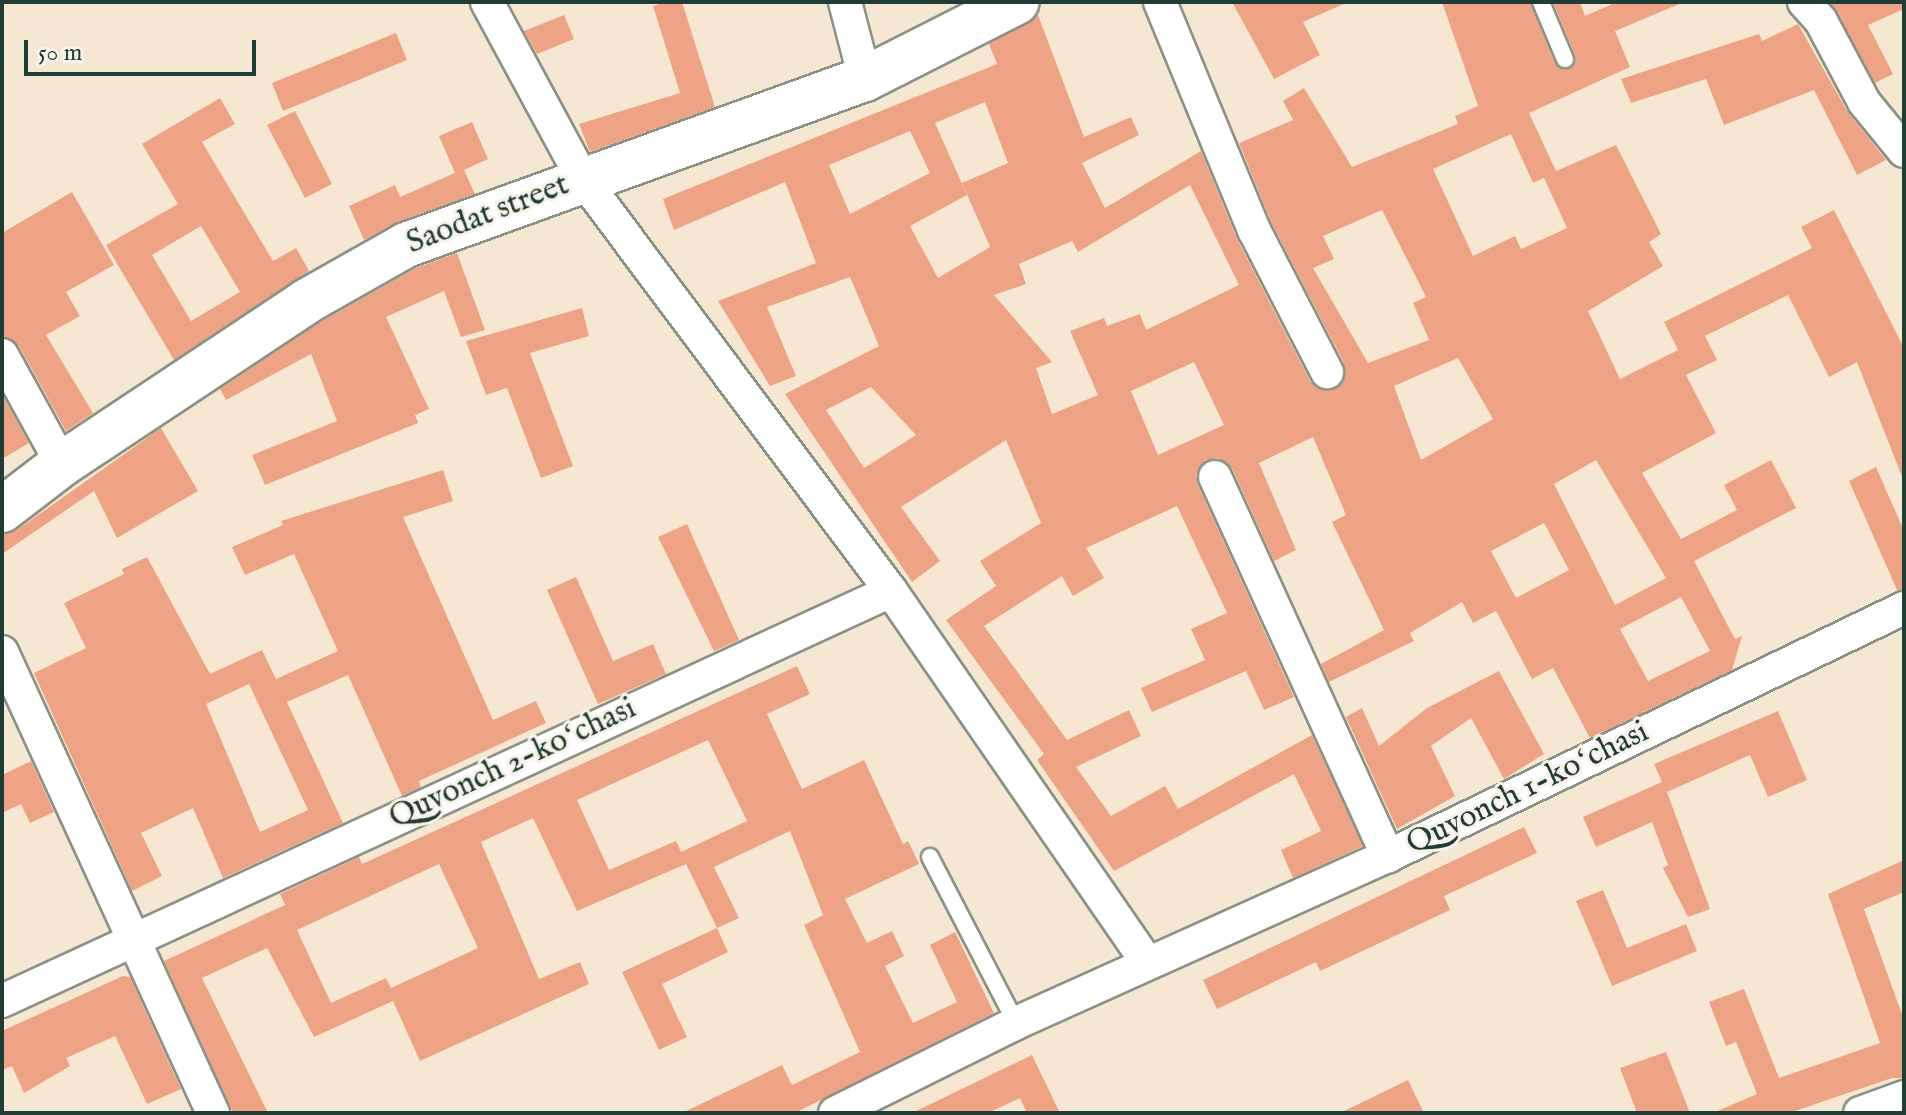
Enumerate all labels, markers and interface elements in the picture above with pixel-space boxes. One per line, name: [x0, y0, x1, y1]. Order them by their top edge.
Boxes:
scale bar: [28, 24, 260, 74]
text: 50 m: [38, 38, 82, 69]
street label: Saodat street: [401, 166, 575, 264]
street label: Quvonch 2-koʻchasi: [384, 690, 642, 838]
street label: Quvonch 1-koʻchasi: [1401, 714, 1655, 864]

